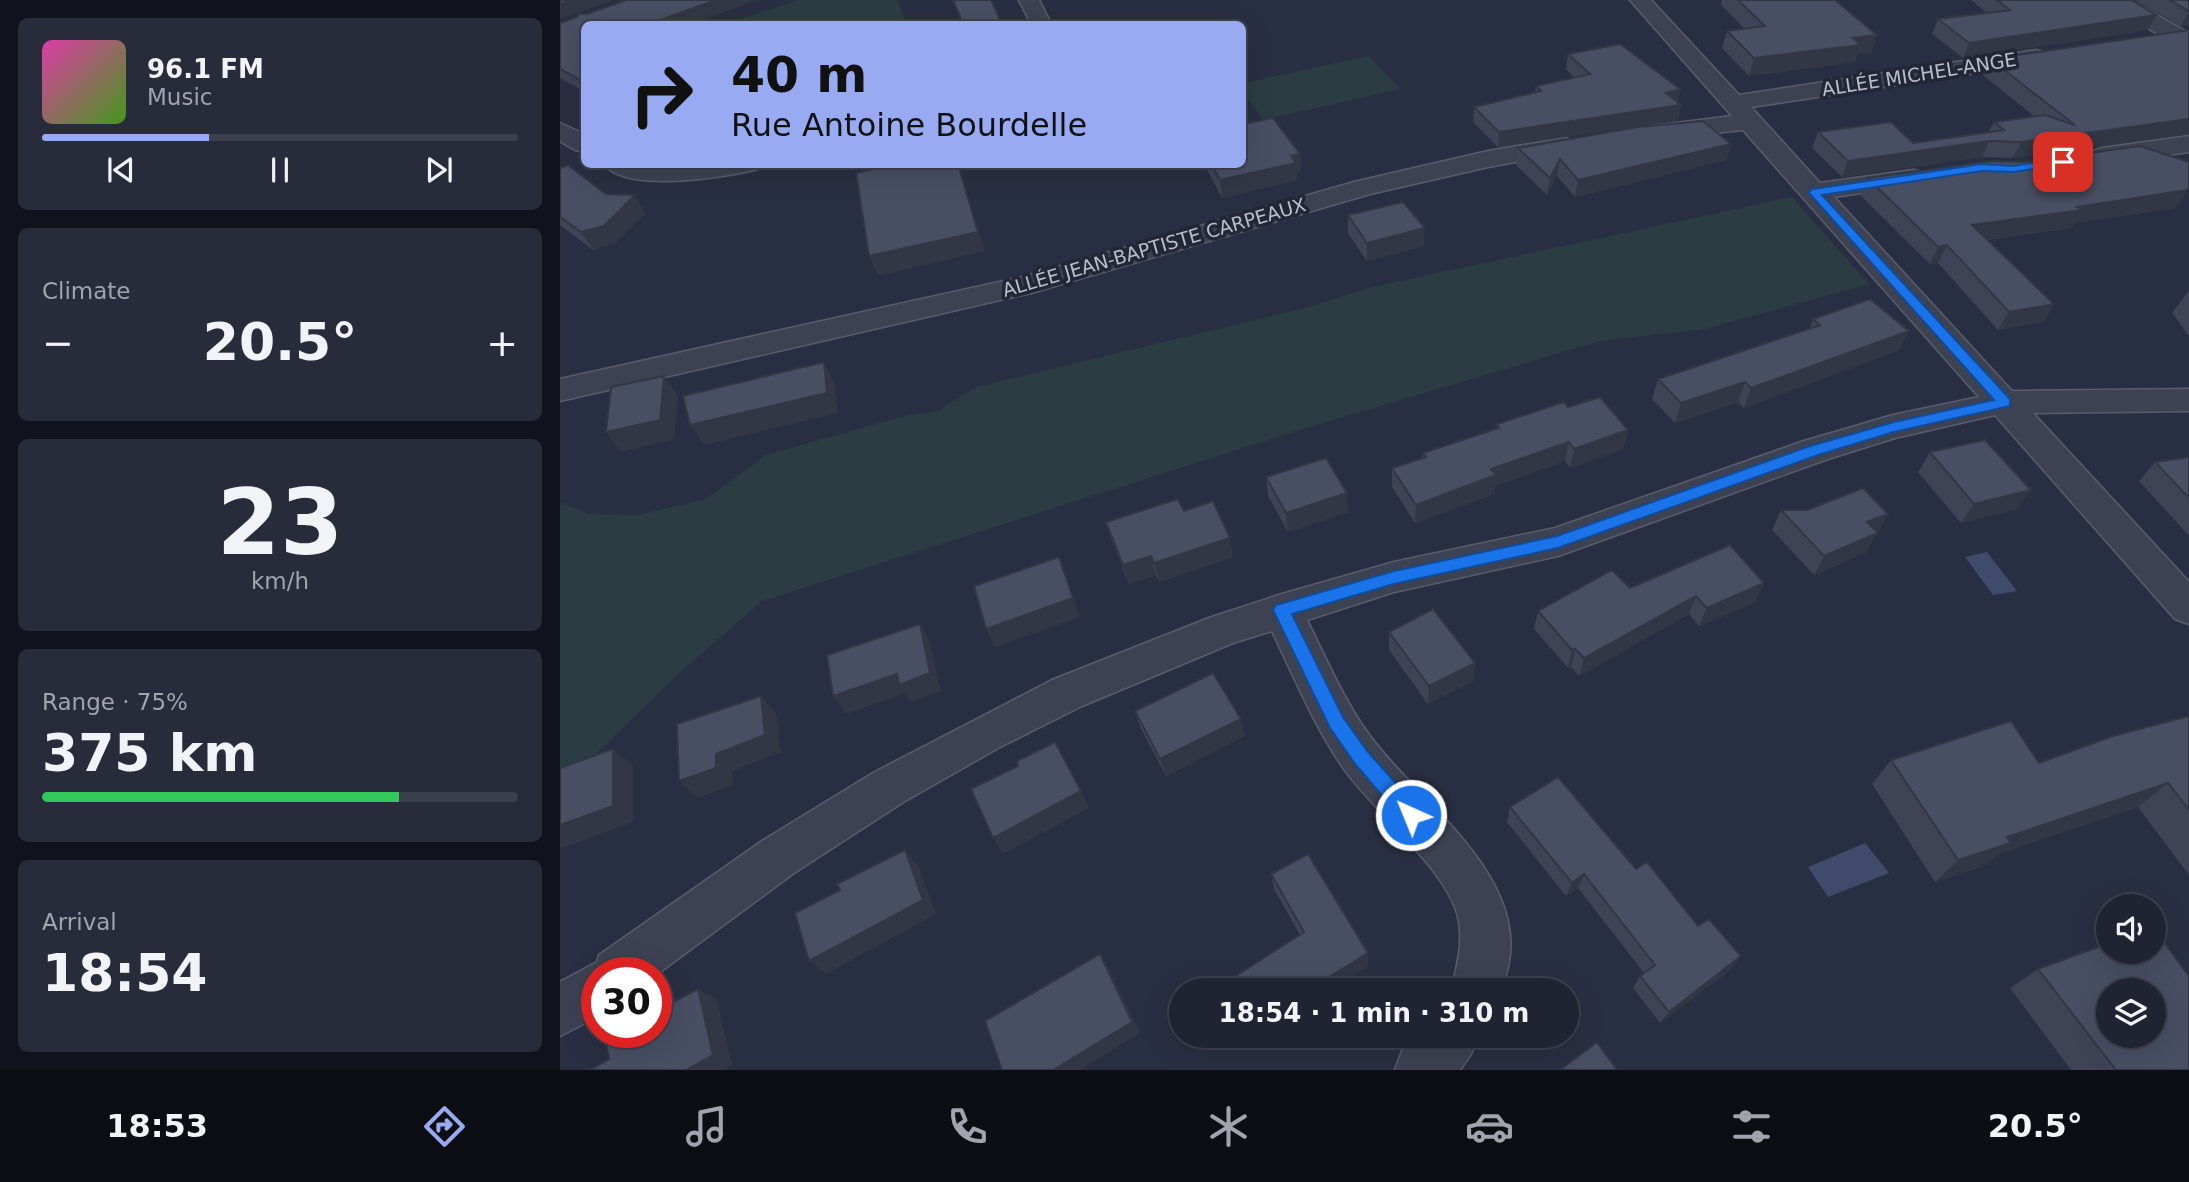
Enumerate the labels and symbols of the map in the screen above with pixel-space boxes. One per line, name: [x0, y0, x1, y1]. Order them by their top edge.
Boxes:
street label: ALLÉE MICHEL-ANGE: [1820, 48, 2018, 100]
pin: [2033, 132, 2093, 192]
street label: ALLÉE JEAN-BAPTISTE CARPEAUX: [1000, 193, 1308, 301]
position arrow: [1374, 778, 1448, 852]
speed limit sign: 30: [581, 957, 672, 1048]

